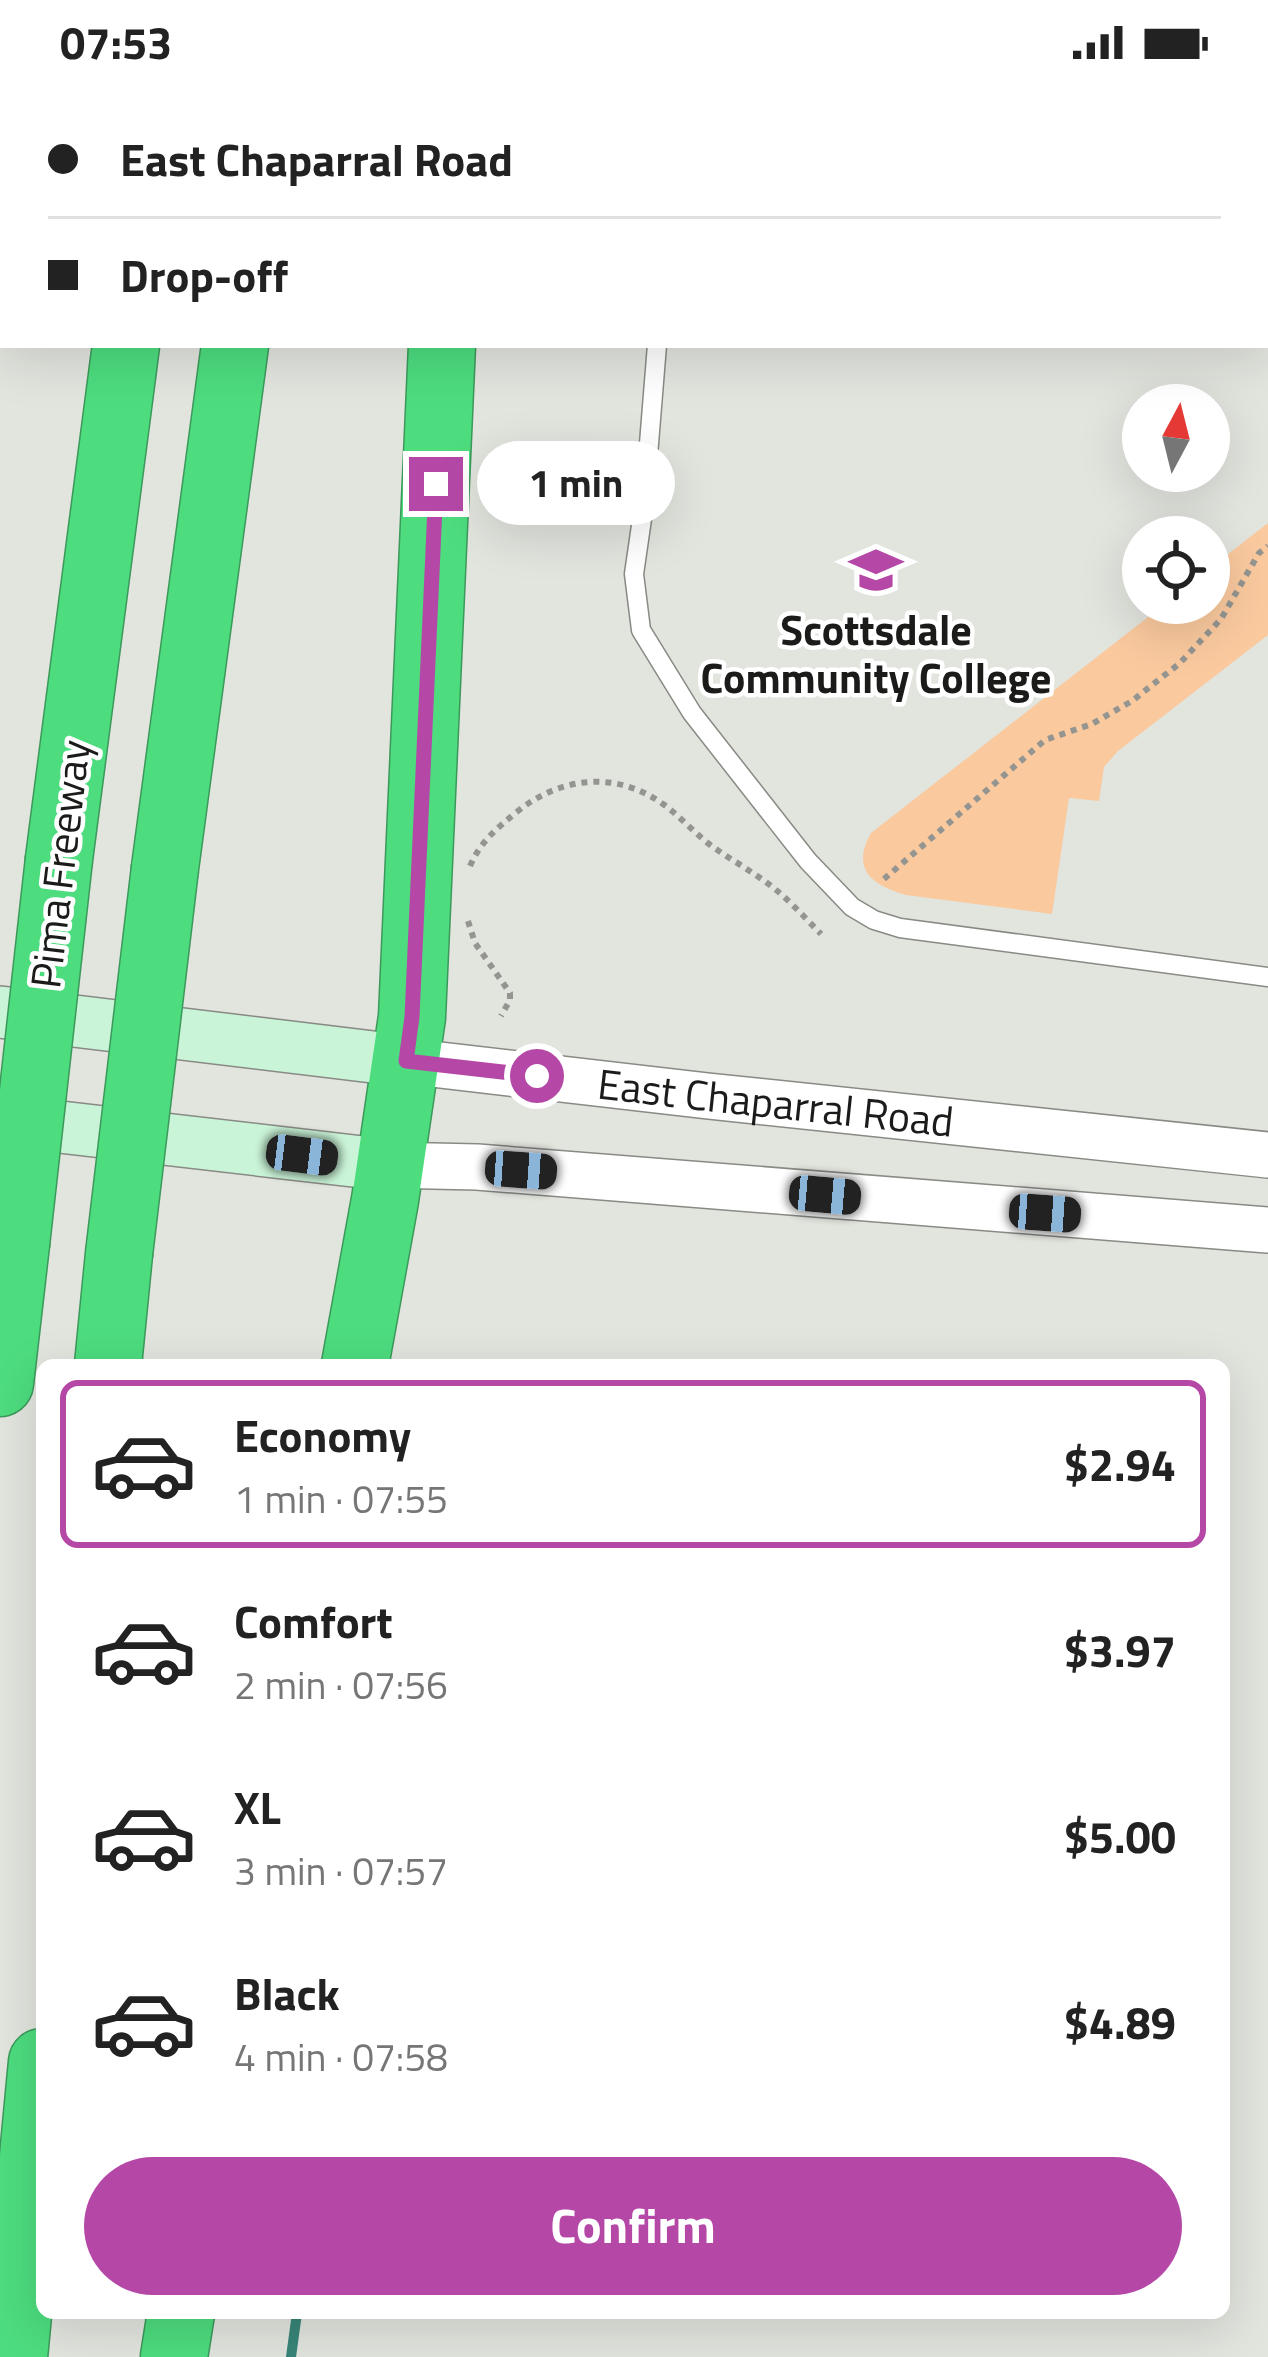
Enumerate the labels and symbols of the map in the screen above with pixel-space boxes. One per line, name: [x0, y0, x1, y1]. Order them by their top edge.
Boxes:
north arrow: [1122, 384, 1230, 492]
callout: 1 min: [478, 442, 676, 526]
route end: [409, 457, 463, 511]
school or university icon: Scottsdale Community College: [847, 541, 905, 599]
place label: Scottsdale Community College: [701, 597, 1051, 709]
street label: Pima Freeway: [12, 736, 106, 992]
route start: [510, 1049, 564, 1103]
street label: East Chaparral Road: [594, 1050, 957, 1153]
car: [264, 1133, 340, 1177]
car: [484, 1150, 558, 1190]
car: [788, 1174, 862, 1216]
car: [1008, 1193, 1082, 1233]

